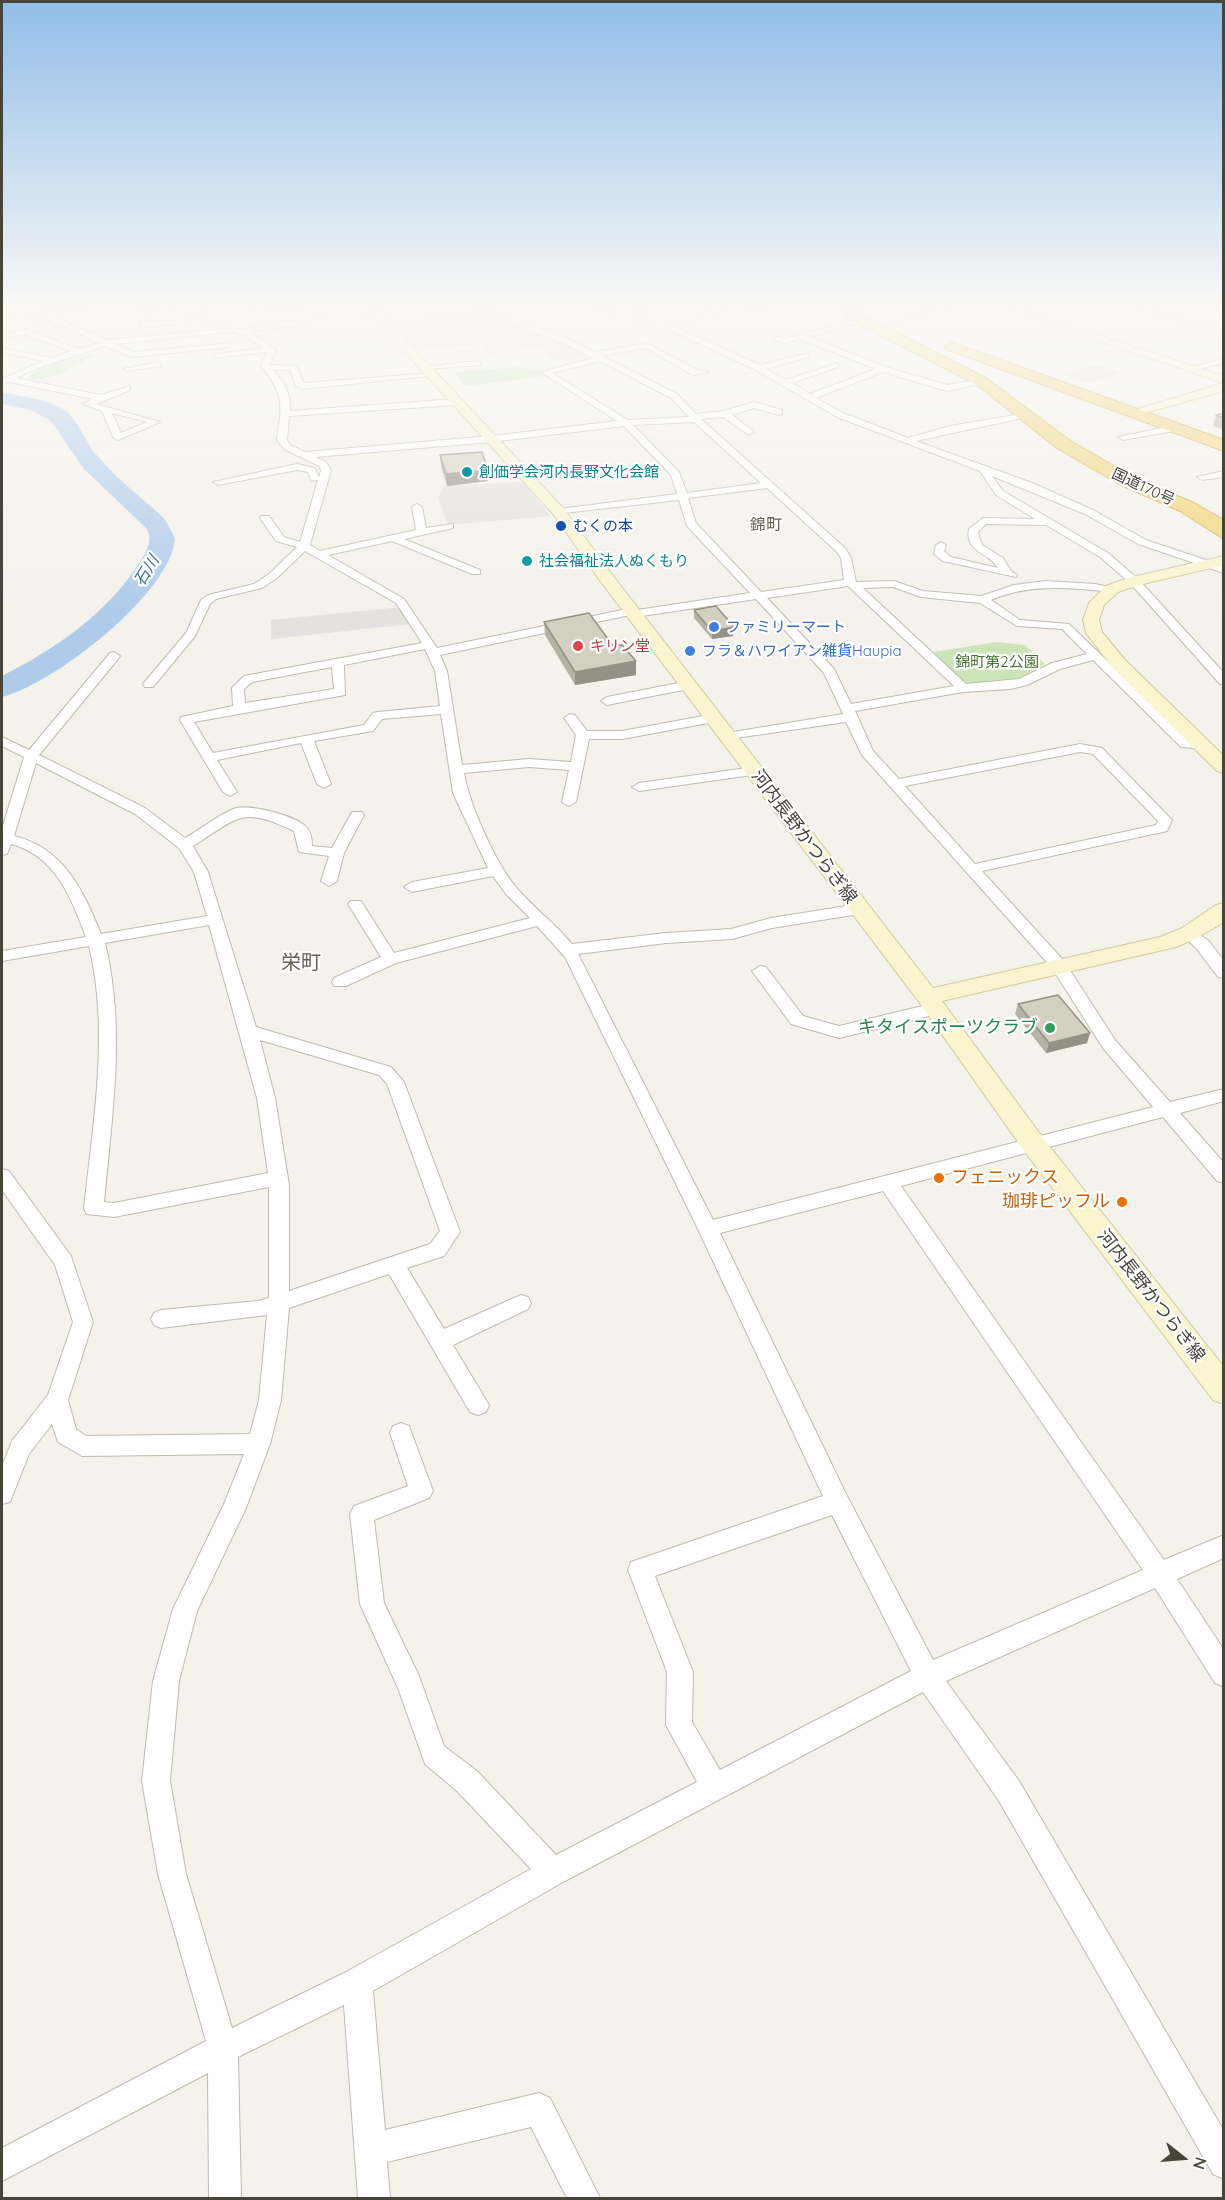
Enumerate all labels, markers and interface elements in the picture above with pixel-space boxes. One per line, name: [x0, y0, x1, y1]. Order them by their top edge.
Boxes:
place label: 創価学会河内長野文化会館: [479, 463, 659, 481]
marker: 創価学会河内長野文化会館: [460, 465, 474, 479]
street label: 国道170号: [1109, 465, 1177, 509]
district label: 錦町: [750, 515, 782, 535]
place label: むくの本: [573, 517, 633, 535]
marker: むくの本: [554, 519, 568, 533]
water label: 石川: [130, 552, 164, 590]
place label: 社会福祉法人ぬくもり: [539, 552, 689, 570]
marker: 社会福祉法人ぬくもり: [520, 554, 534, 568]
place label: ファミリーマート: [726, 618, 846, 636]
marker: ファミリーマート: [707, 620, 721, 634]
place label: キリン堂: [590, 637, 650, 655]
marker: キリン堂: [571, 639, 585, 653]
place label: フラ＆ハワイアン雑貨Haupia: [702, 642, 902, 660]
marker: フラ＆ハワイアン雑貨Haupia: [683, 644, 697, 658]
park label: 錦町第2公園: [955, 653, 1039, 671]
street label: 河内長野かつらぎ線: [747, 766, 861, 908]
district label: 栄町: [281, 951, 321, 975]
place label: キタイスポーツクラブ: [858, 1017, 1038, 1039]
marker: キタイスポーツクラブ: [1043, 1021, 1057, 1035]
place label: フェニックス: [951, 1167, 1059, 1189]
marker: フェニックス: [932, 1171, 946, 1185]
place label: 珈琲ピッフル: [1002, 1191, 1110, 1213]
marker: 珈琲ピッフル: [1115, 1195, 1129, 1209]
street label: 河内長野かつらぎ線: [1093, 1226, 1209, 1366]
north arrow: [1153, 2128, 1213, 2188]
text: N: [1189, 2155, 1211, 2172]

